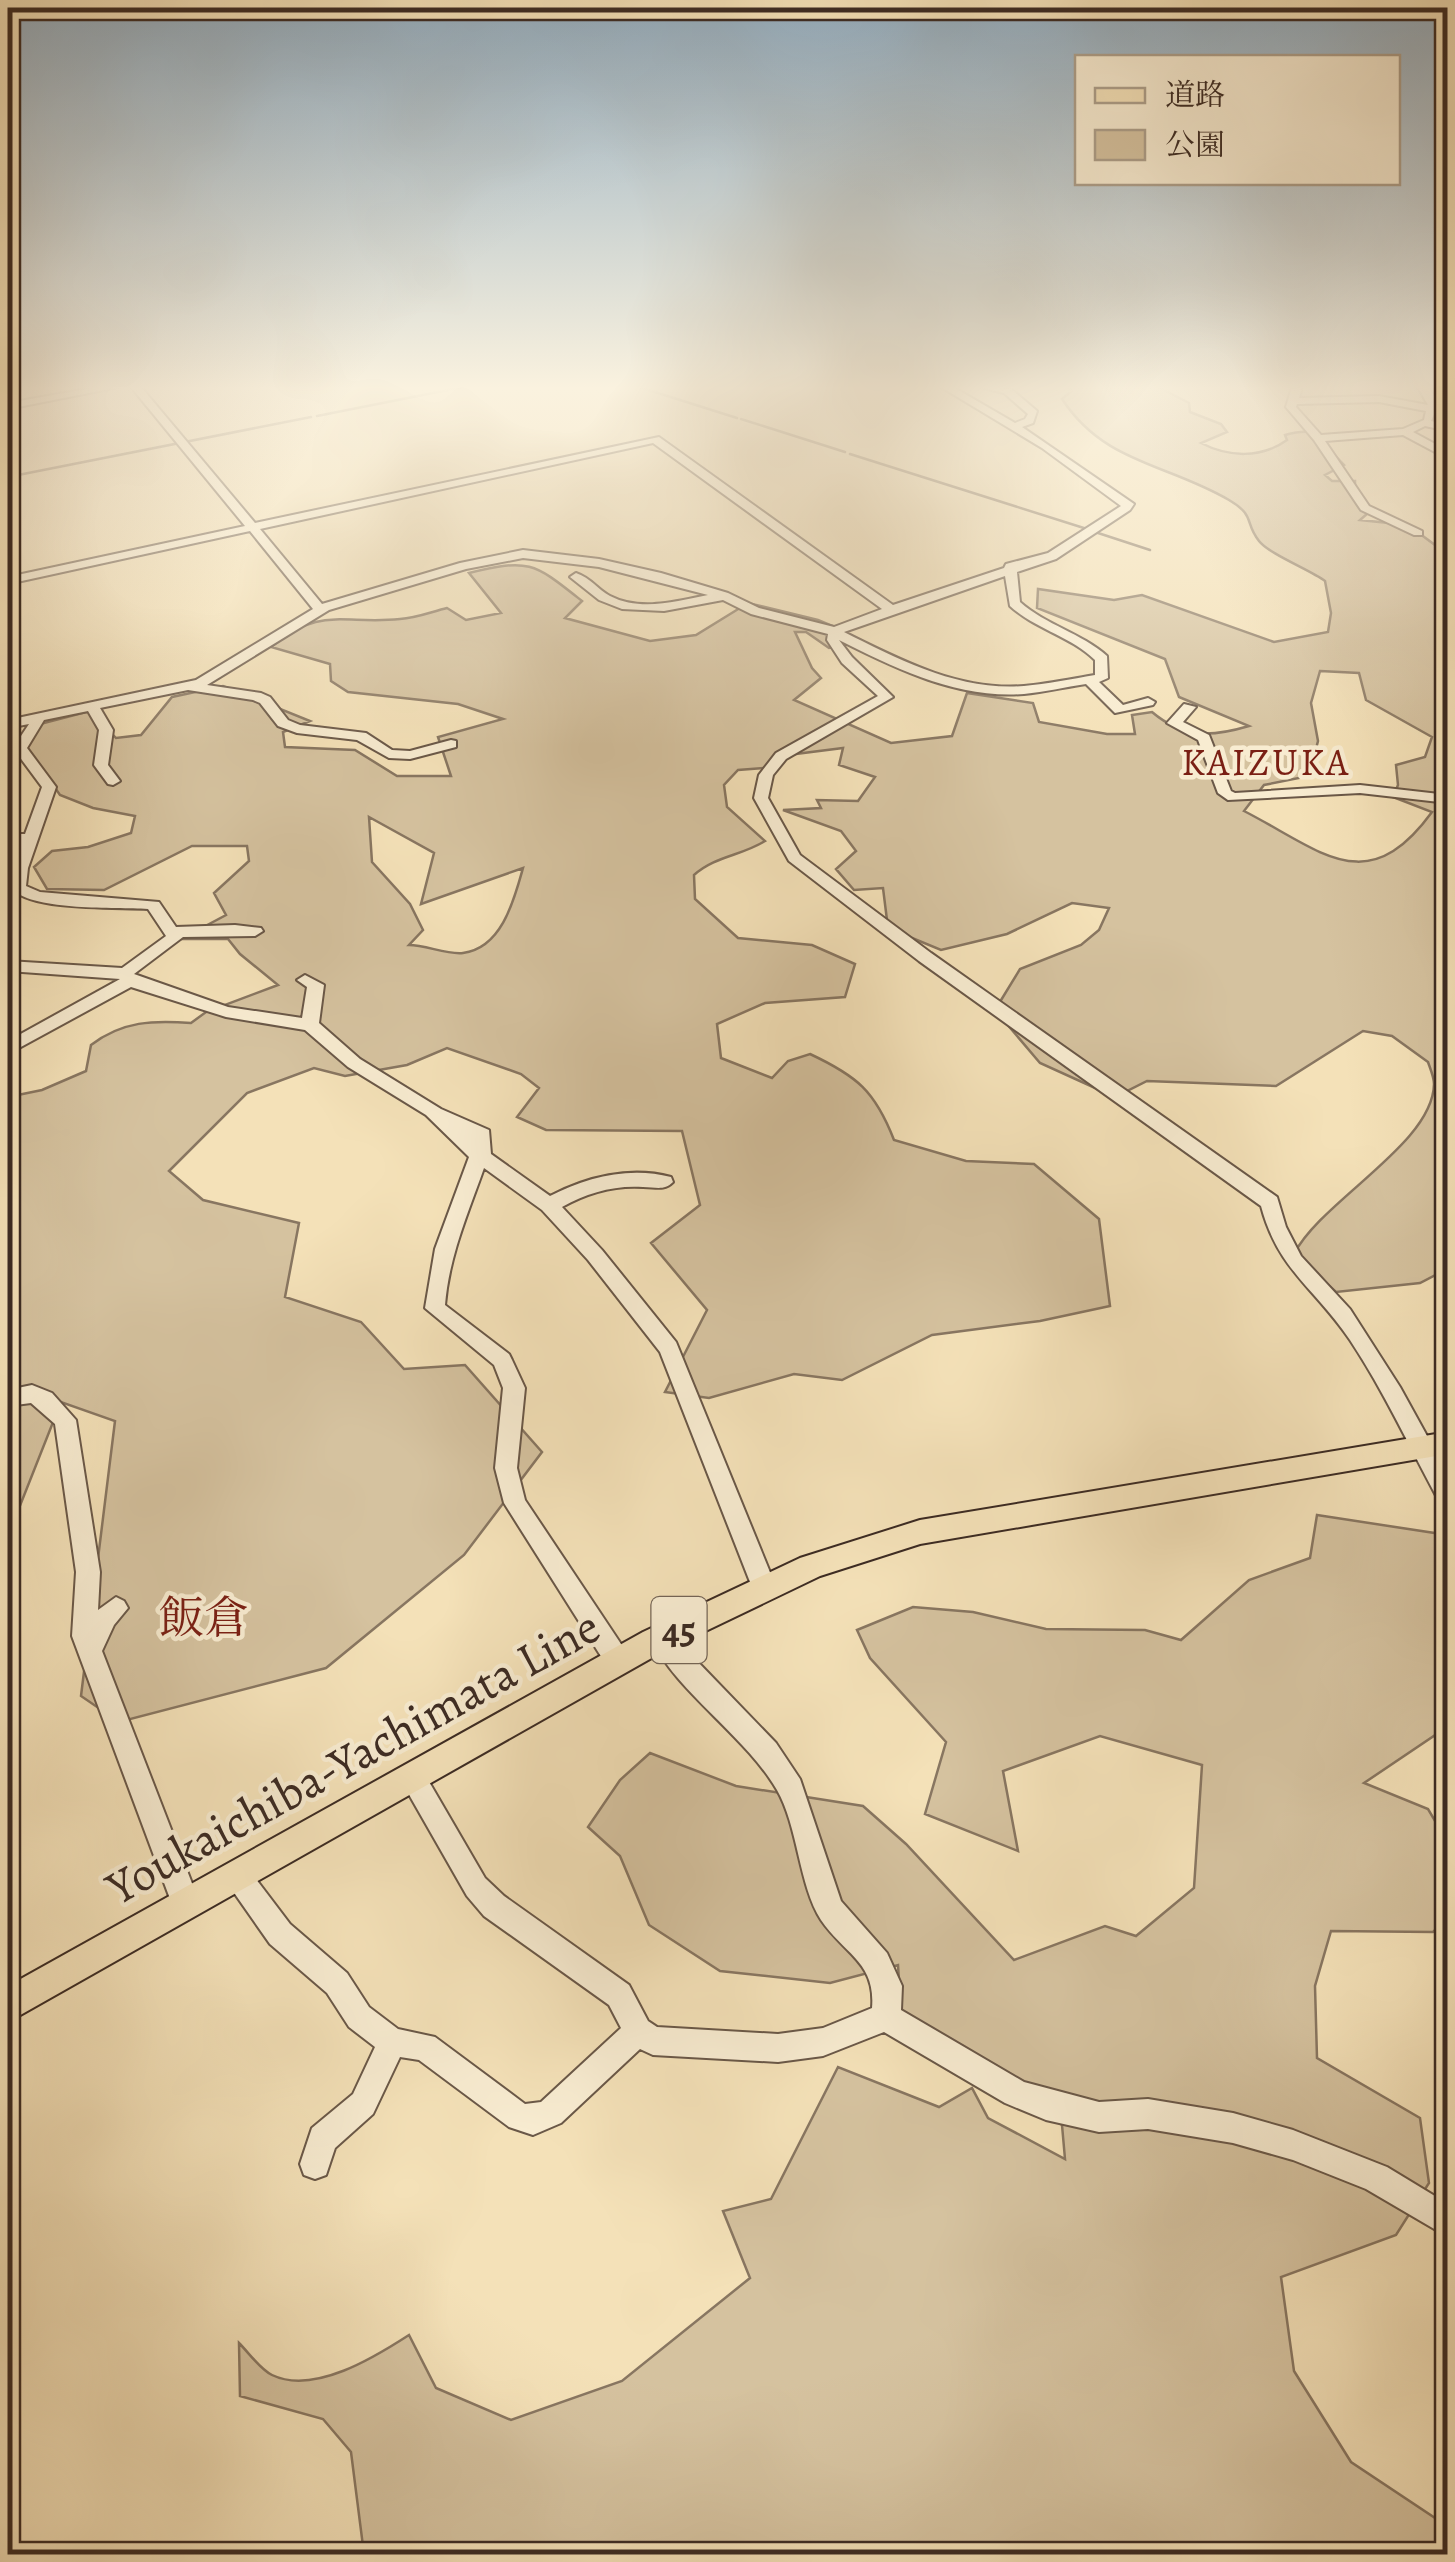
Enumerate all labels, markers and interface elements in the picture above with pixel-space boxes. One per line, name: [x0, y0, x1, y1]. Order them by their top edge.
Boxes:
legend: [1075, 55, 1400, 185]
text: 道路: [1165, 75, 1225, 115]
text: 公園: [1165, 125, 1225, 165]
district label: KAIZUKA: [1181, 736, 1351, 788]
district label: 飯倉: [159, 1587, 249, 1649]
street label: Youkaichiba-Yachimata Line: [94, 1594, 612, 1921]
road number: 45: [652, 1597, 706, 1663]

